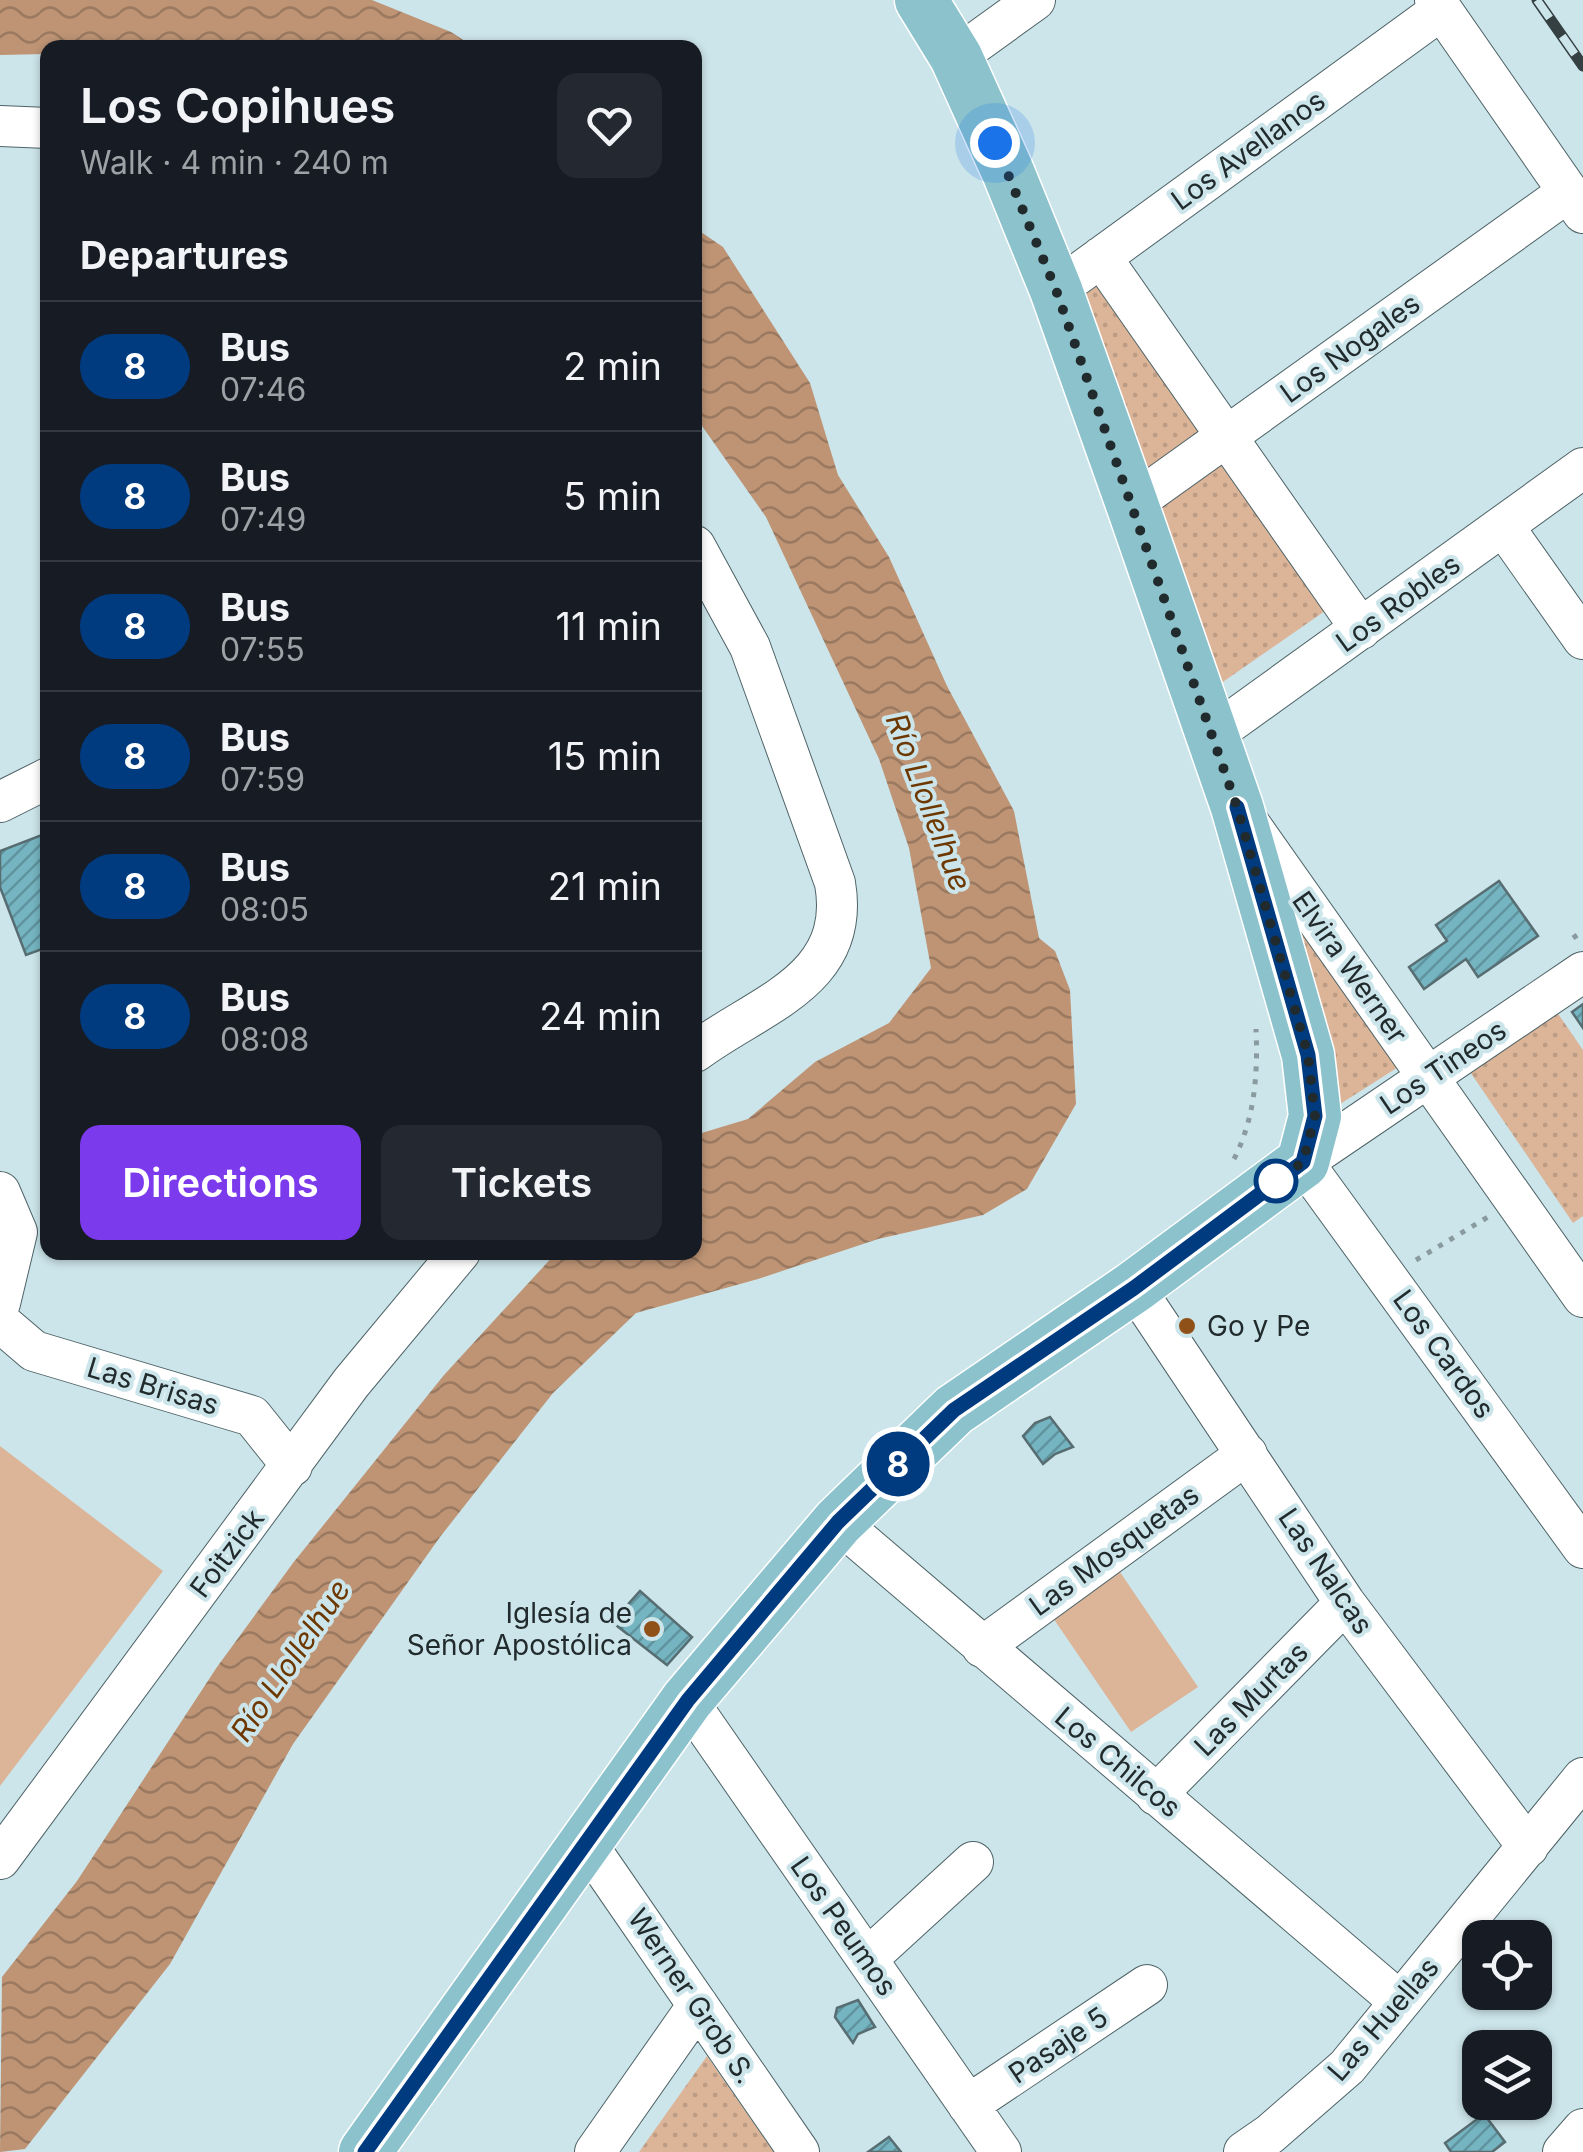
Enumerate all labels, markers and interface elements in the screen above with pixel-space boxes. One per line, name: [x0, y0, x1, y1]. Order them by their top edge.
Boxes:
button: heart: [557, 73, 662, 178]
text: Los Copihues: [80, 76, 395, 135]
street label: Los Avellanos: [1165, 83, 1331, 217]
your location: [970, 118, 1020, 168]
text: Walk · 4 min · 240 m: [80, 143, 389, 182]
text: Departures: [80, 232, 289, 278]
street label: Los Nogales: [1274, 286, 1426, 410]
text: Bus: [220, 324, 290, 370]
text: 2 min: [563, 343, 662, 389]
text: 8: [124, 345, 146, 387]
text: 07:46: [220, 370, 306, 409]
text: Bus: [220, 454, 290, 500]
text: 5 min: [563, 473, 662, 519]
text: 8: [124, 475, 146, 517]
text: 07:49: [220, 500, 306, 539]
street label: Los Robles: [1329, 547, 1467, 659]
text: Bus: [220, 584, 290, 630]
text: 11 min: [555, 603, 662, 649]
text: 8: [124, 605, 146, 647]
text: 07:55: [220, 630, 305, 669]
water label: Río Llollelhue: [879, 708, 979, 896]
text: Bus: [220, 714, 290, 760]
text: 15 min: [548, 733, 662, 779]
text: 8: [124, 735, 146, 777]
text: 07:59: [220, 760, 305, 799]
text: Bus: [220, 844, 290, 890]
text: 21 min: [548, 863, 662, 909]
text: 8: [124, 865, 146, 907]
street label: Elvira Werner: [1285, 885, 1415, 1049]
text: 08:05: [220, 890, 309, 929]
text: Bus: [220, 974, 290, 1020]
text: 24 min: [539, 993, 662, 1039]
text: 8: [124, 995, 146, 1037]
street label: Los Tineos: [1374, 1012, 1512, 1122]
text: 08:08: [220, 1020, 309, 1059]
button: Directions: [80, 1125, 361, 1240]
button: Tickets: [381, 1125, 662, 1240]
unlabelled marker: [1255, 1160, 1297, 1202]
street label: Los Cardos: [1386, 1283, 1502, 1425]
place label: Go y Pe: [1207, 1309, 1310, 1343]
marker: Go y Pe: [1176, 1315, 1198, 1337]
street label: Las Brisas: [83, 1350, 223, 1422]
line badge: 8: [866, 1432, 930, 1496]
text: 8: [887, 1443, 909, 1485]
street label: Las Mosquetas: [1023, 1477, 1205, 1623]
street label: Foitzick: [183, 1502, 271, 1604]
street label: Las Nalcas: [1271, 1502, 1381, 1640]
water label: Río Llollelhue: [223, 1572, 357, 1748]
place label: Iglesía de Señor Apostólica: [407, 1596, 632, 1662]
marker: Iglesía de Señor Apostólica: [641, 1618, 663, 1640]
street label: Las Murtas: [1187, 1635, 1315, 1763]
street label: Los Chilcos: [1048, 1700, 1188, 1824]
street label: Los Peumos: [784, 1850, 904, 2002]
street label: Werner Grob S.: [621, 1902, 763, 2090]
map controls: [1462, 1920, 1552, 2120]
button: locate: [1462, 1920, 1552, 2010]
street label: Las Huellas: [1320, 1951, 1446, 2087]
street label: Pasaje 5: [1002, 2000, 1114, 2090]
button: layers: [1462, 2030, 1552, 2120]

